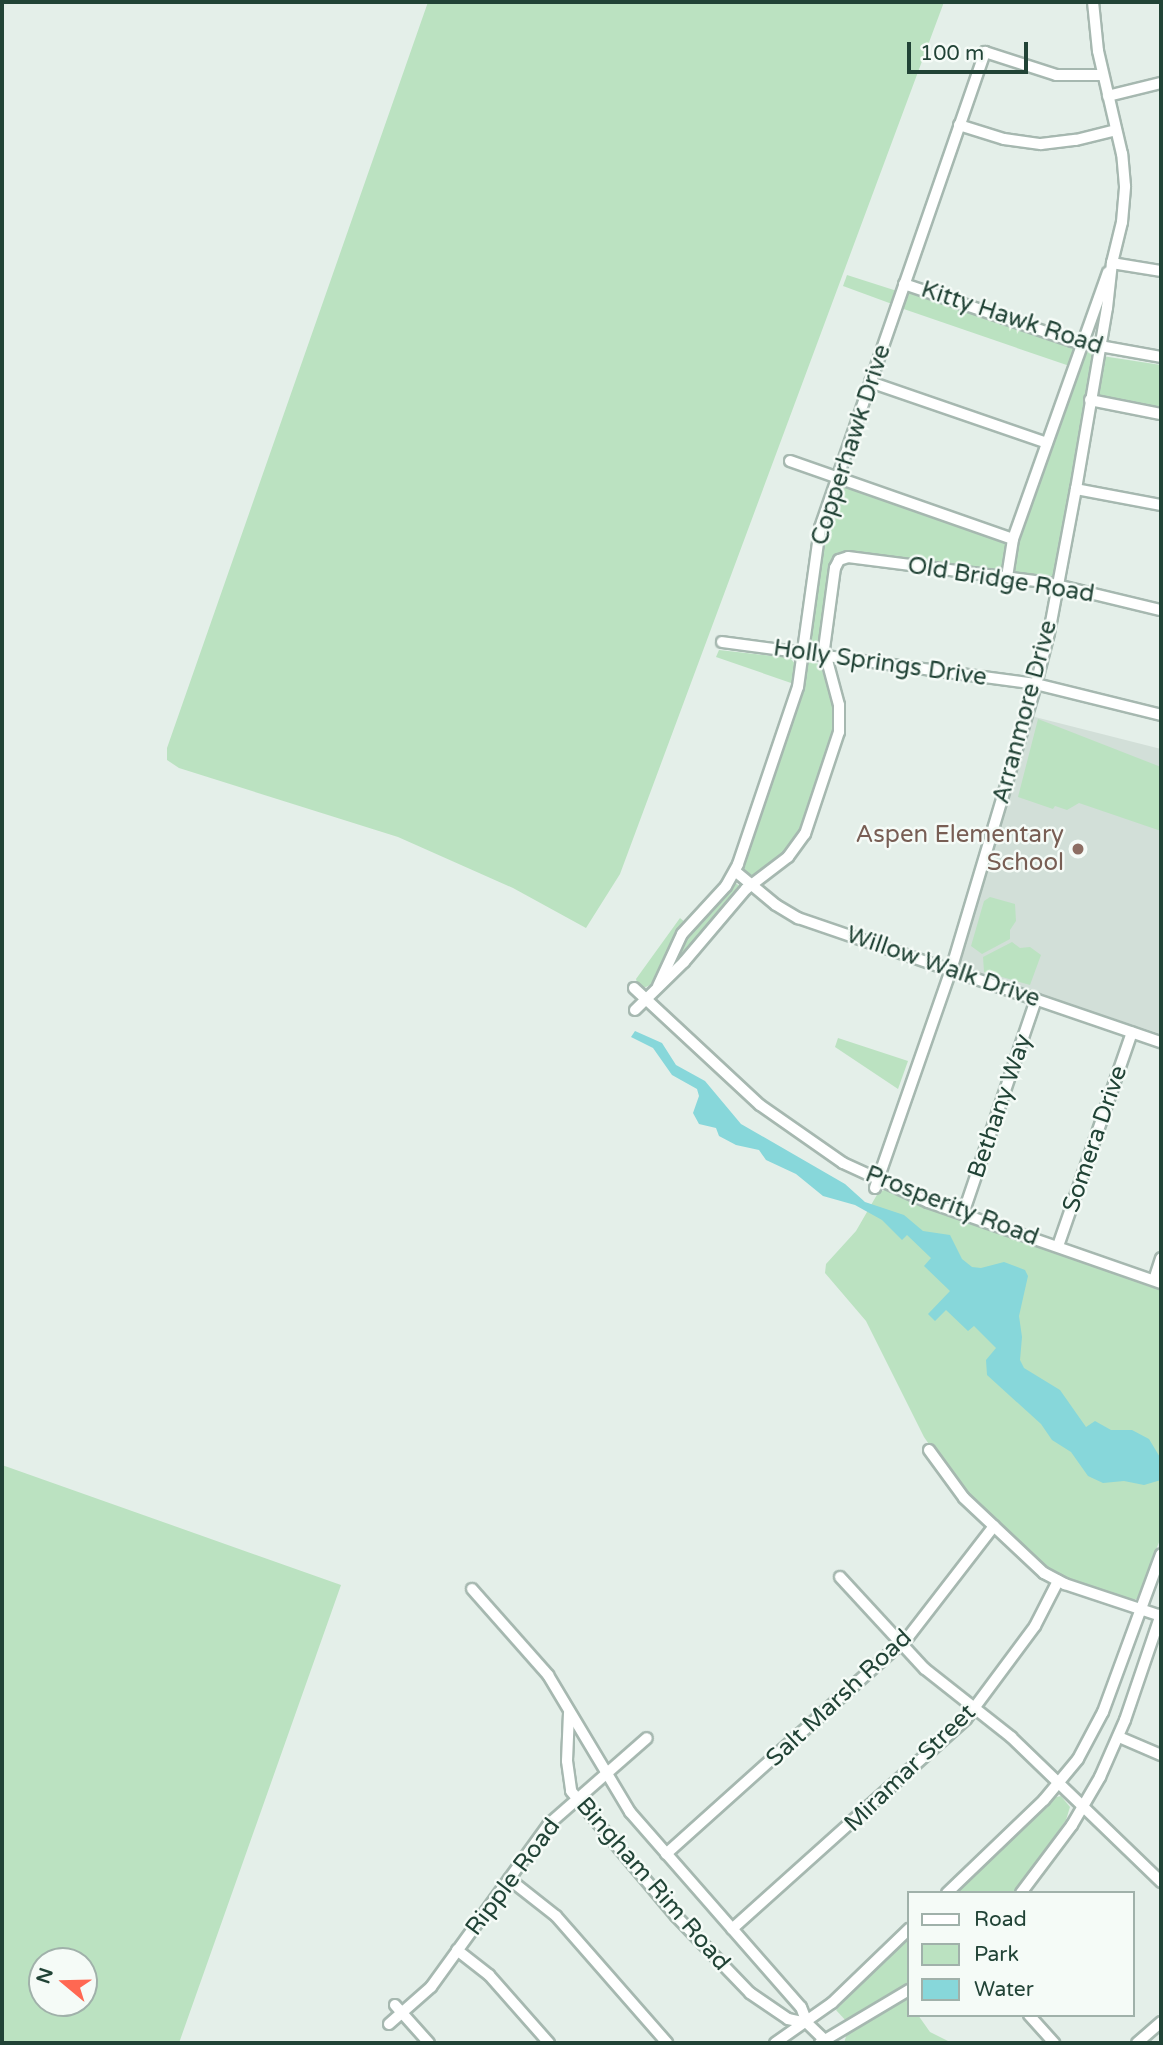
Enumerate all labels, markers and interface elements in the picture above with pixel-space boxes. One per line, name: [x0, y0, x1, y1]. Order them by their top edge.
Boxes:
scale bar: [911, 28, 1032, 72]
text: 100 m: [920, 41, 984, 66]
street label: Kitty Hawk Road: [917, 275, 1107, 361]
street label: Copperhawk Drive: [805, 341, 897, 549]
street label: Old Bridge Road: [906, 551, 1096, 609]
street label: Arranmore Drive: [987, 617, 1063, 807]
street label: Holly Springs Drive: [772, 634, 988, 692]
place label: Aspen Elementary School: [855, 821, 1064, 877]
marker: Aspen Elementary School: [1070, 841, 1086, 857]
street label: Willow Walk Drive: [842, 920, 1044, 1014]
street label: Bethany Way: [962, 1030, 1038, 1182]
street label: Somera Drive: [1056, 1062, 1134, 1216]
street label: Prosperity Road: [861, 1160, 1043, 1252]
street label: Salt Marsh Road: [760, 1623, 918, 1773]
street label: Miramar Street: [838, 1698, 982, 1838]
street label: Bingham Rim Road: [570, 1791, 736, 1977]
street label: Ripple Road: [460, 1813, 566, 1941]
legend: [908, 1891, 1135, 2017]
text: Road: [974, 1907, 1027, 1932]
text: Park: [974, 1942, 1019, 1967]
north arrow: [28, 1947, 98, 2017]
text: N: [32, 1965, 58, 1987]
text: Water: [974, 1977, 1034, 2002]

